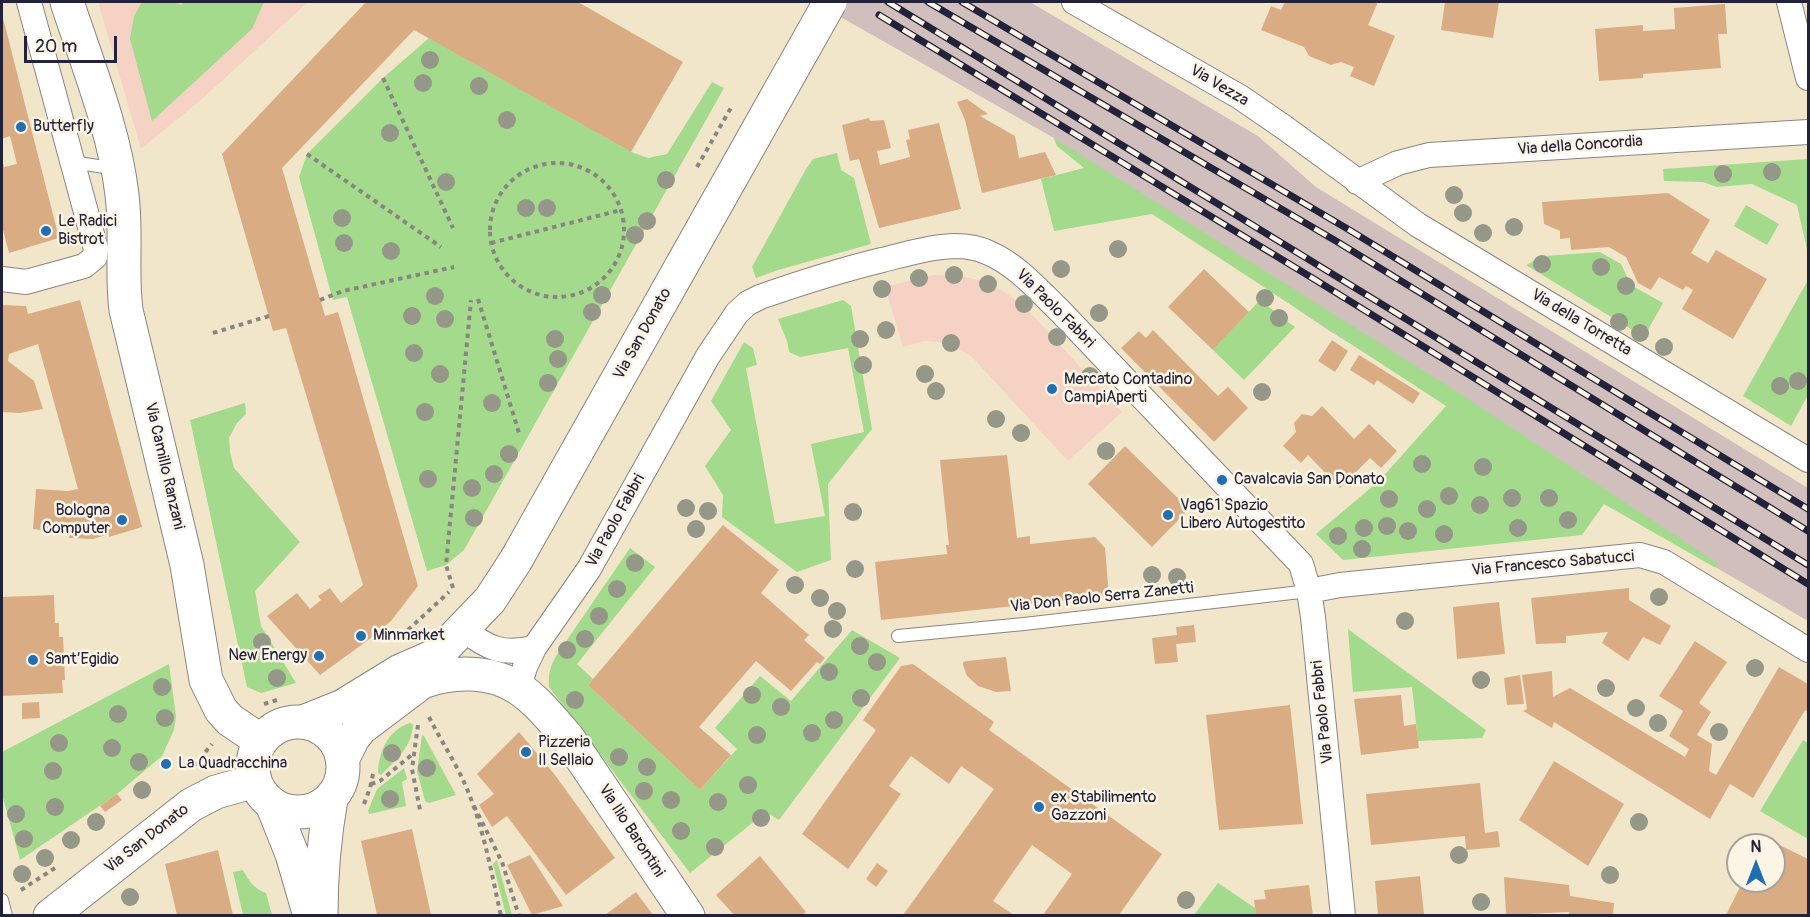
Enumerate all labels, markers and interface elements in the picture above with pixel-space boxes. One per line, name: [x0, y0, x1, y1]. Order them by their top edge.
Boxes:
scale bar: [27, 24, 120, 62]
text: 20 m: [35, 35, 77, 58]
street label: Via Vezza: [1186, 61, 1252, 111]
place label: Butterfly: [33, 117, 94, 137]
marker: Butterfly: [14, 120, 28, 134]
street label: Via della Concordia: [1517, 132, 1643, 160]
place label: Le Radici Bistrot: [58, 212, 117, 250]
marker: Le Radici Bistrot: [39, 224, 53, 238]
street label: Via Paolo Fabbri: [1012, 266, 1098, 352]
street label: Via San Donato: [610, 285, 676, 383]
street label: Via della Torretta: [1527, 285, 1635, 361]
place label: Mercato Contadino CampiAperti: [1064, 370, 1192, 408]
marker: Mercato Contadino CampiAperti: [1045, 382, 1059, 396]
street label: Via Camillo Ranzani: [140, 401, 188, 531]
place label: Cavalcavia San Donato: [1234, 470, 1385, 490]
street label: Via Paolo Fabbri: [582, 471, 650, 571]
marker: Cavalcavia San Donato: [1215, 473, 1229, 487]
place label: Vag61 Spazio Libero Autogestito: [1180, 496, 1305, 534]
place label: Bologna Computer: [42, 501, 110, 539]
marker: Vag61 Spazio Libero Autogestito: [1161, 508, 1175, 522]
marker: Bologna Computer: [115, 513, 129, 527]
street label: Via Francesco Sabatucci: [1471, 547, 1635, 581]
street label: Via Don Paolo Serra Zanetti: [1009, 579, 1195, 617]
place label: Minmarket: [373, 626, 445, 646]
marker: Minmarket: [354, 629, 368, 643]
place label: New Energy: [228, 646, 307, 666]
marker: New Energy: [312, 649, 326, 663]
place label: Sant’Egidio: [45, 650, 119, 670]
marker: Sant’Egidio: [26, 653, 40, 667]
street label: Via Paolo Fabbri: [1308, 659, 1338, 765]
place label: Pizzeria Il Sellaio: [538, 733, 594, 771]
marker: Pizzeria Il Sellaio: [519, 745, 533, 759]
place label: La Quadracchina: [178, 754, 287, 774]
marker: La Quadracchina: [159, 757, 173, 771]
street label: Via Ilio Barontini: [594, 781, 668, 881]
place label: ex Stabilimento Gazzoni: [1051, 788, 1156, 826]
street label: Via San Donato: [101, 800, 193, 878]
marker: ex Stabilimento Gazzoni: [1032, 800, 1046, 814]
north arrow: [1726, 833, 1786, 893]
text: N: [1751, 837, 1761, 857]

